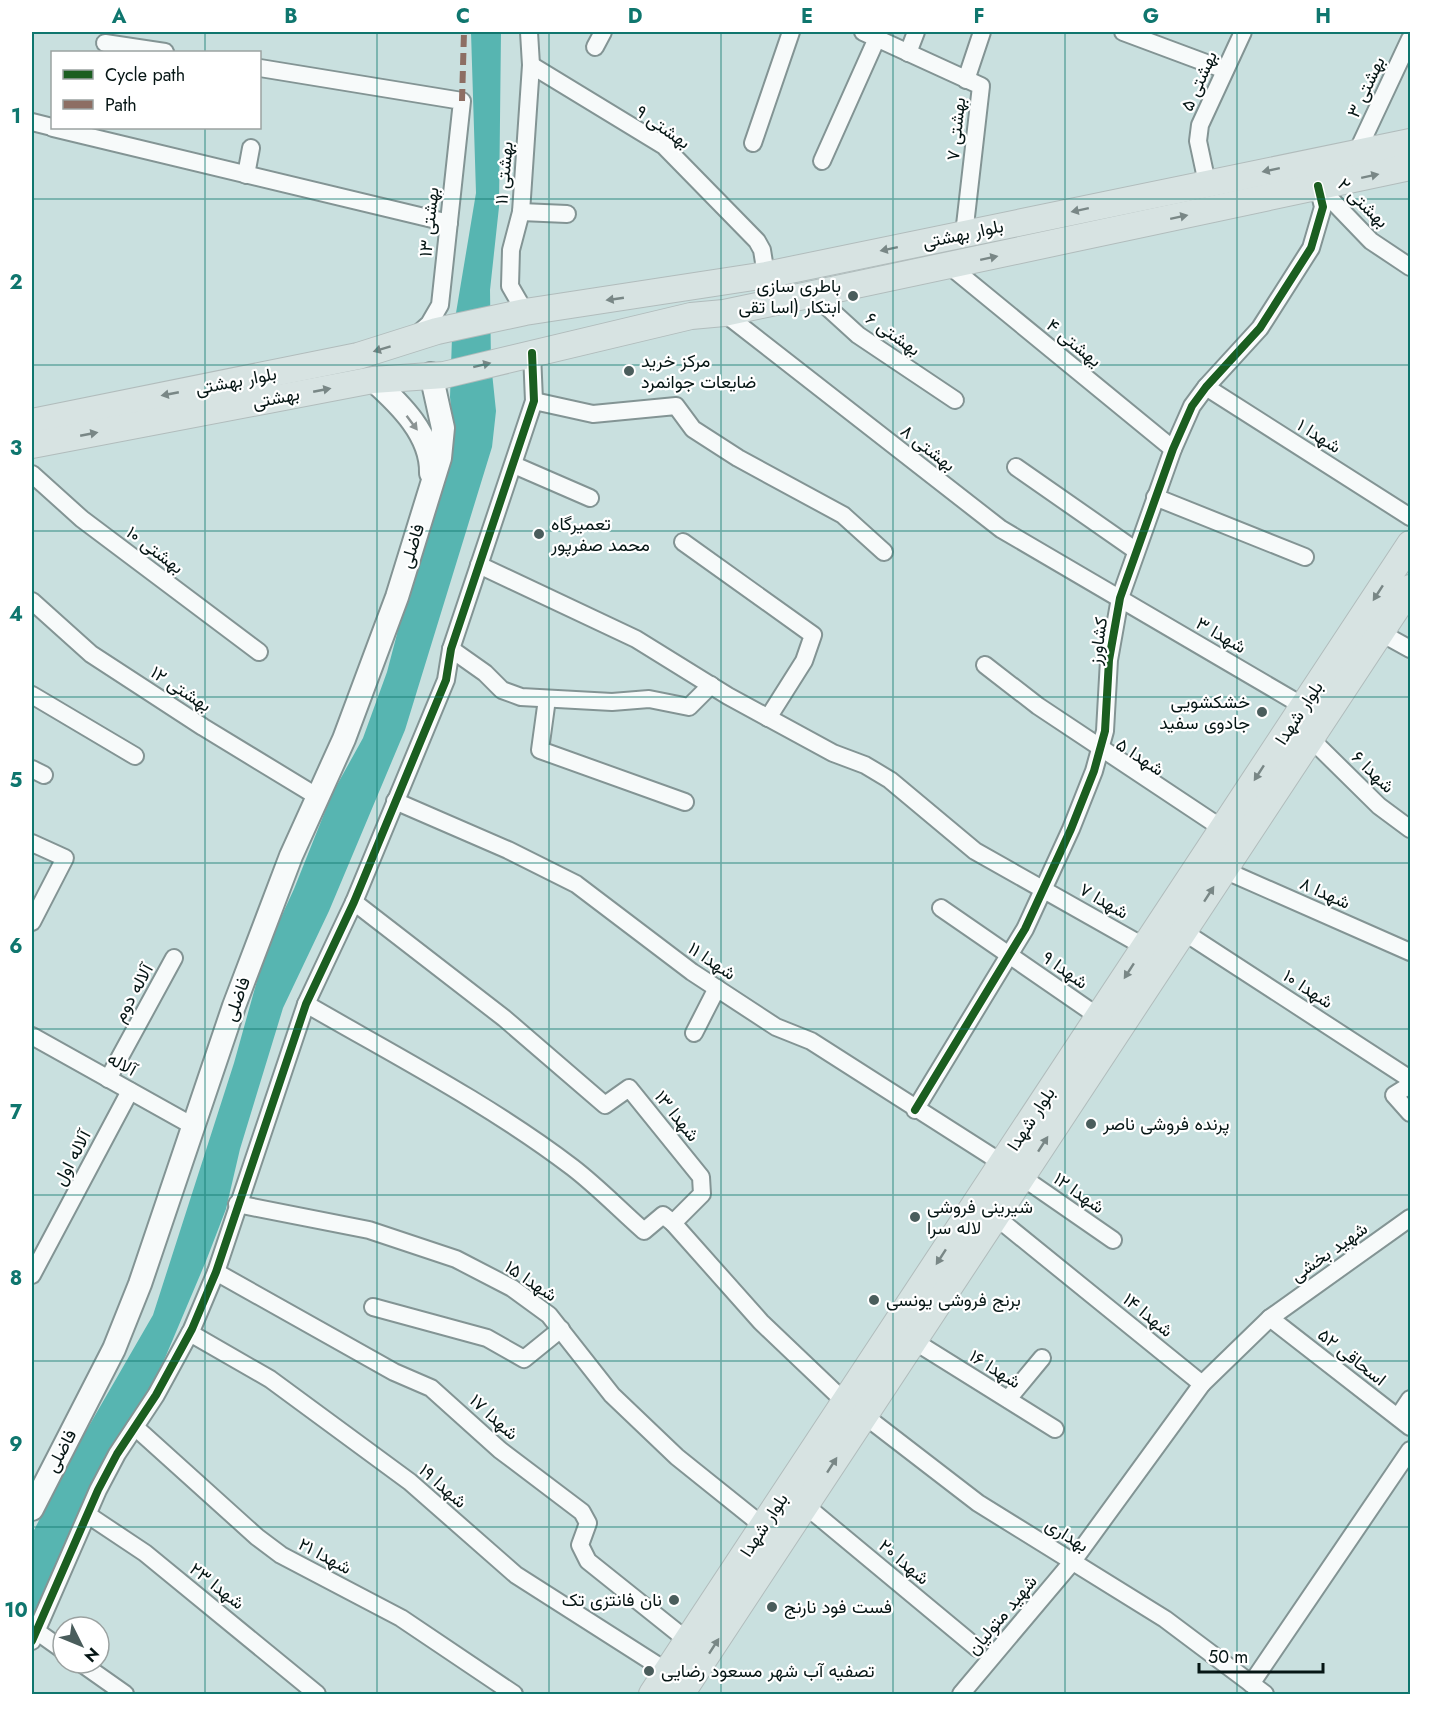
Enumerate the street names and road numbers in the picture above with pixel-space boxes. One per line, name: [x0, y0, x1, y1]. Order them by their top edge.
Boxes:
street label: بهشتی ۵: [1174, 47, 1224, 115]
street label: بهشتی ۳: [1341, 52, 1391, 122]
street label: بهشتی ۷: [940, 96, 972, 162]
street label: بهشتی ۹: [630, 99, 696, 155]
street label: بهشتی ۱۱: [488, 140, 520, 206]
street label: بهشتی ۲: [1332, 172, 1394, 234]
street label: بهشتی ۱۳: [412, 186, 446, 258]
street label: بلوار بهشتی: [920, 213, 1006, 255]
street label: بهشتی ۶: [860, 306, 926, 362]
street label: یهشتی ۴: [1041, 313, 1107, 373]
street label: بلوار بهشتی: [194, 363, 278, 399]
street label: بهشتی: [251, 383, 301, 413]
street label: شهدا ۱: [1292, 412, 1346, 460]
street label: بهشتی ۸: [895, 418, 961, 478]
street label: بهشتی ۱۰: [121, 520, 189, 580]
street label: فاضلی: [393, 520, 431, 572]
street label: شهدا ۳: [1191, 610, 1251, 660]
street label: کشاورز: [1082, 615, 1114, 668]
street label: بهشتی ۱۲: [146, 660, 216, 718]
street label: بلوار شهدا: [1269, 676, 1329, 750]
street label: شهدا ۵: [1111, 732, 1169, 782]
street label: شهدا ۶: [1346, 745, 1400, 799]
street label: شهدا ۸: [1296, 870, 1354, 916]
street label: شهدا ۷: [1075, 877, 1133, 925]
street label: شهدا ۱۱: [683, 935, 741, 987]
street label: شهدا ۹: [1037, 945, 1093, 995]
street label: آلاله دوم: [106, 958, 160, 1027]
street label: شهدا ۱۰: [1278, 963, 1338, 1015]
street label: فاضلی: [217, 973, 257, 1025]
street label: آلاله: [103, 1045, 143, 1084]
street label: بلوار شهدا: [1001, 1082, 1061, 1156]
street label: شهدا ۱۳: [648, 1085, 706, 1147]
street label: آلاله اول: [47, 1124, 98, 1190]
street label: شهدا ۱۲: [1048, 1166, 1110, 1220]
street label: شهید بخشی: [1285, 1216, 1373, 1288]
street label: شهدا ۱۵: [500, 1254, 562, 1308]
street label: شهدا ۱۴: [1117, 1287, 1179, 1343]
street label: اسحاقی ۵۲: [1312, 1322, 1392, 1392]
street label: شهدا ۱۶: [964, 1343, 1026, 1395]
street label: شهدا ۱۷: [464, 1388, 524, 1446]
street label: فاضلی: [39, 1425, 83, 1477]
street label: شهدا ۱۹: [413, 1458, 473, 1514]
street label: بلوار شهدا: [734, 1488, 794, 1562]
street label: بهداری: [1040, 1512, 1094, 1558]
street label: شهدا ۲۱: [294, 1531, 356, 1581]
street label: شهدا ۲۰: [873, 1533, 935, 1591]
street label: شهدا ۲۳: [184, 1556, 250, 1616]
street label: شهید متولیان: [961, 1569, 1043, 1661]

